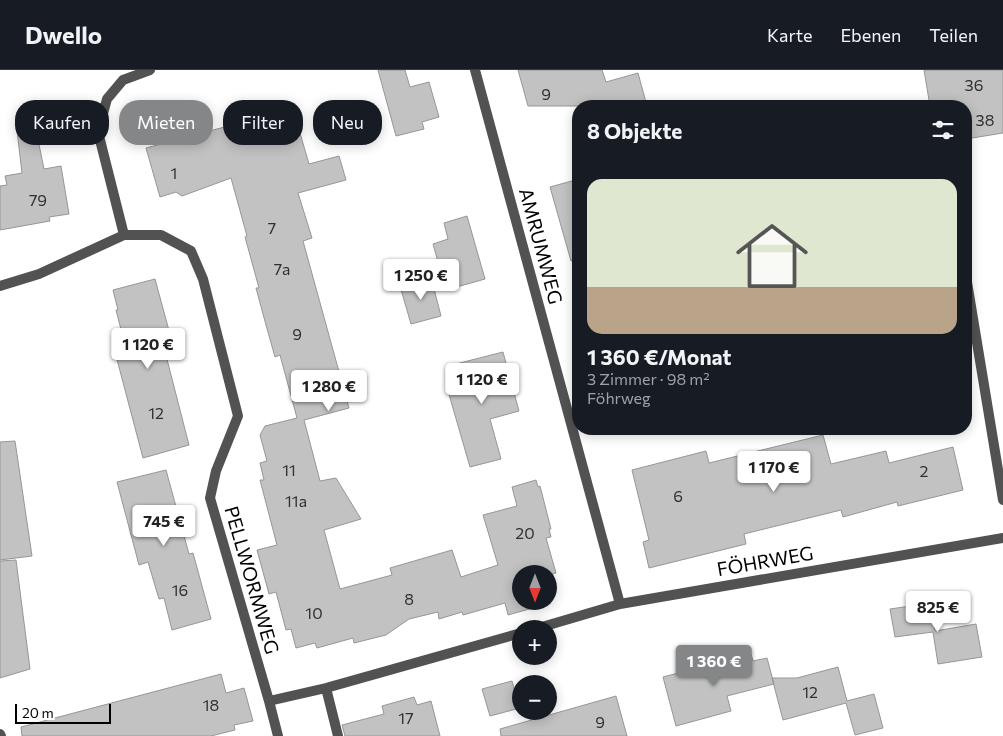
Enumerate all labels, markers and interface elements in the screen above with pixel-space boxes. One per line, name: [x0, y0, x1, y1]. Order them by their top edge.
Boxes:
text: Dwello: [25, 20, 102, 49]
text: Karte: [767, 24, 812, 46]
text: Ebenen: [840, 24, 901, 46]
text: Teilen: [929, 24, 978, 46]
house number: 36: [965, 75, 983, 94]
house number: 9: [541, 84, 551, 103]
chip: Kaufen: [15, 100, 109, 145]
chip: Mieten: [119, 100, 213, 145]
chip: Filter: [223, 100, 303, 145]
chip: Neu: [313, 100, 382, 145]
house number: 38: [976, 110, 994, 129]
icon: filters: [929, 116, 957, 144]
text: 8 Objekte: [587, 118, 682, 143]
house number: 1: [171, 163, 177, 182]
street label: AMRUMWEG: [515, 185, 568, 306]
house number: 79: [29, 190, 47, 209]
icon: home: [727, 211, 817, 301]
house number: 7: [268, 218, 276, 237]
pin: 1 250 €: [375, 258, 467, 301]
house number: 7a: [274, 259, 290, 278]
text: 1 250 €: [394, 265, 448, 284]
house number: 9: [292, 324, 302, 343]
pin: 1 120 €: [102, 328, 194, 370]
text: 1 120 €: [122, 334, 174, 353]
text: 1 360 €/Monat: [587, 344, 731, 369]
pin: 1 120 €: [436, 362, 528, 405]
text: 1 120 €: [456, 369, 508, 388]
text: 3 Zimmer · 98 m²: [587, 369, 710, 388]
pin: 1 280 €: [283, 370, 375, 412]
text: 1 280 €: [302, 376, 356, 395]
text: Föhrweg: [587, 388, 651, 407]
house number: 12: [148, 403, 164, 422]
pin: 1 170 €: [728, 450, 820, 493]
text: 1 170 €: [748, 457, 800, 476]
house number: 11: [282, 460, 296, 479]
house number: 2: [920, 461, 929, 480]
house number: 6: [673, 486, 683, 505]
house number: 11a: [285, 491, 307, 510]
street label: PELLWORMWEG: [220, 503, 285, 656]
pin: 745 €: [129, 504, 199, 547]
text: 745 €: [143, 511, 185, 530]
house number: 20: [515, 523, 535, 542]
street label: FÖHRWEG: [715, 541, 815, 580]
north arrow: [512, 565, 558, 610]
map controls: [512, 565, 557, 720]
house number: 16: [172, 580, 188, 599]
house number: 8: [404, 589, 414, 608]
pin: 825 €: [903, 590, 973, 633]
text: 825 €: [917, 597, 959, 616]
house number: 10: [305, 603, 323, 622]
button: +: [512, 620, 557, 665]
pin: 1 360 €: [668, 644, 760, 687]
text: 1 360 €: [687, 651, 741, 670]
button: −: [512, 675, 557, 720]
house number: 12: [802, 682, 818, 701]
house number: 18: [203, 695, 219, 714]
scale bar: [15, 701, 111, 724]
text: 20 m: [22, 704, 54, 721]
house number: 17: [398, 708, 414, 727]
house number: 9: [595, 712, 605, 731]

